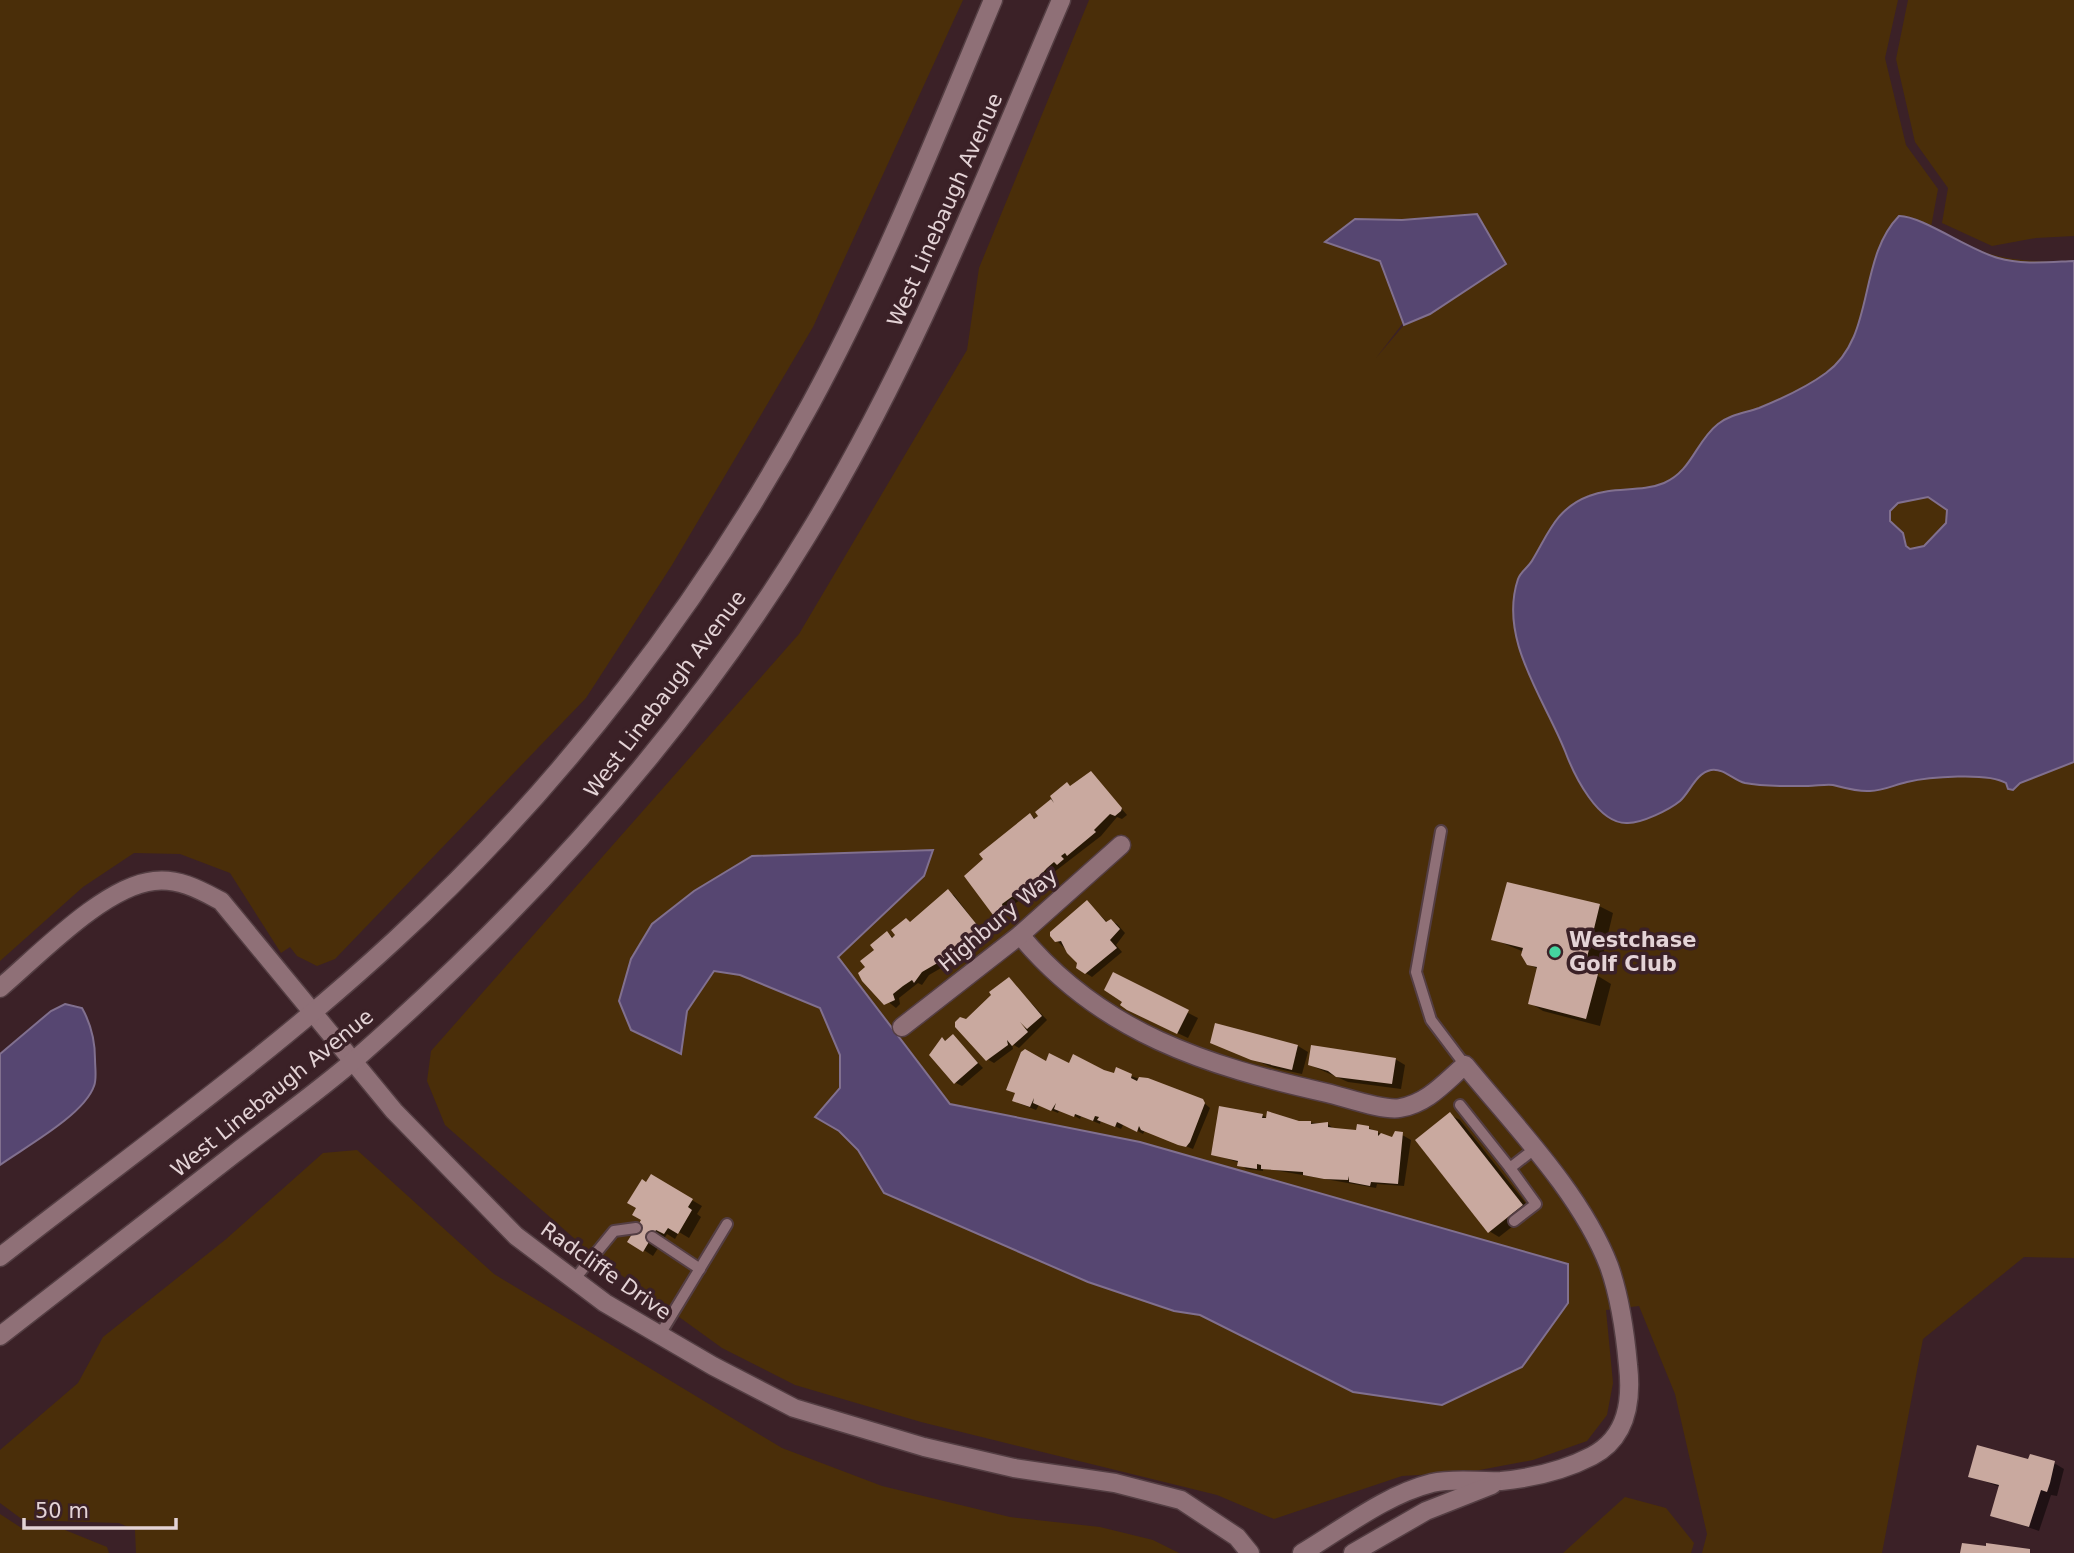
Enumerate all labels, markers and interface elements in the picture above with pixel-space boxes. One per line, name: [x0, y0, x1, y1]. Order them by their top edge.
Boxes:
street label: West Linebaugh Avenue: [883, 90, 1007, 330]
street label: West Linebaugh Avenue: [579, 586, 751, 802]
street label: Highbury Way: [934, 863, 1062, 977]
place label: Westchase Golf Club: [1569, 928, 1697, 976]
marker: Westchase Golf Club: [1547, 944, 1563, 960]
street label: West Linebaugh Avenue: [166, 1004, 378, 1182]
street label: Radcliffe Drive: [536, 1217, 676, 1325]
scale bar: [24, 1486, 177, 1530]
text: 50 m: [35, 1499, 89, 1523]

